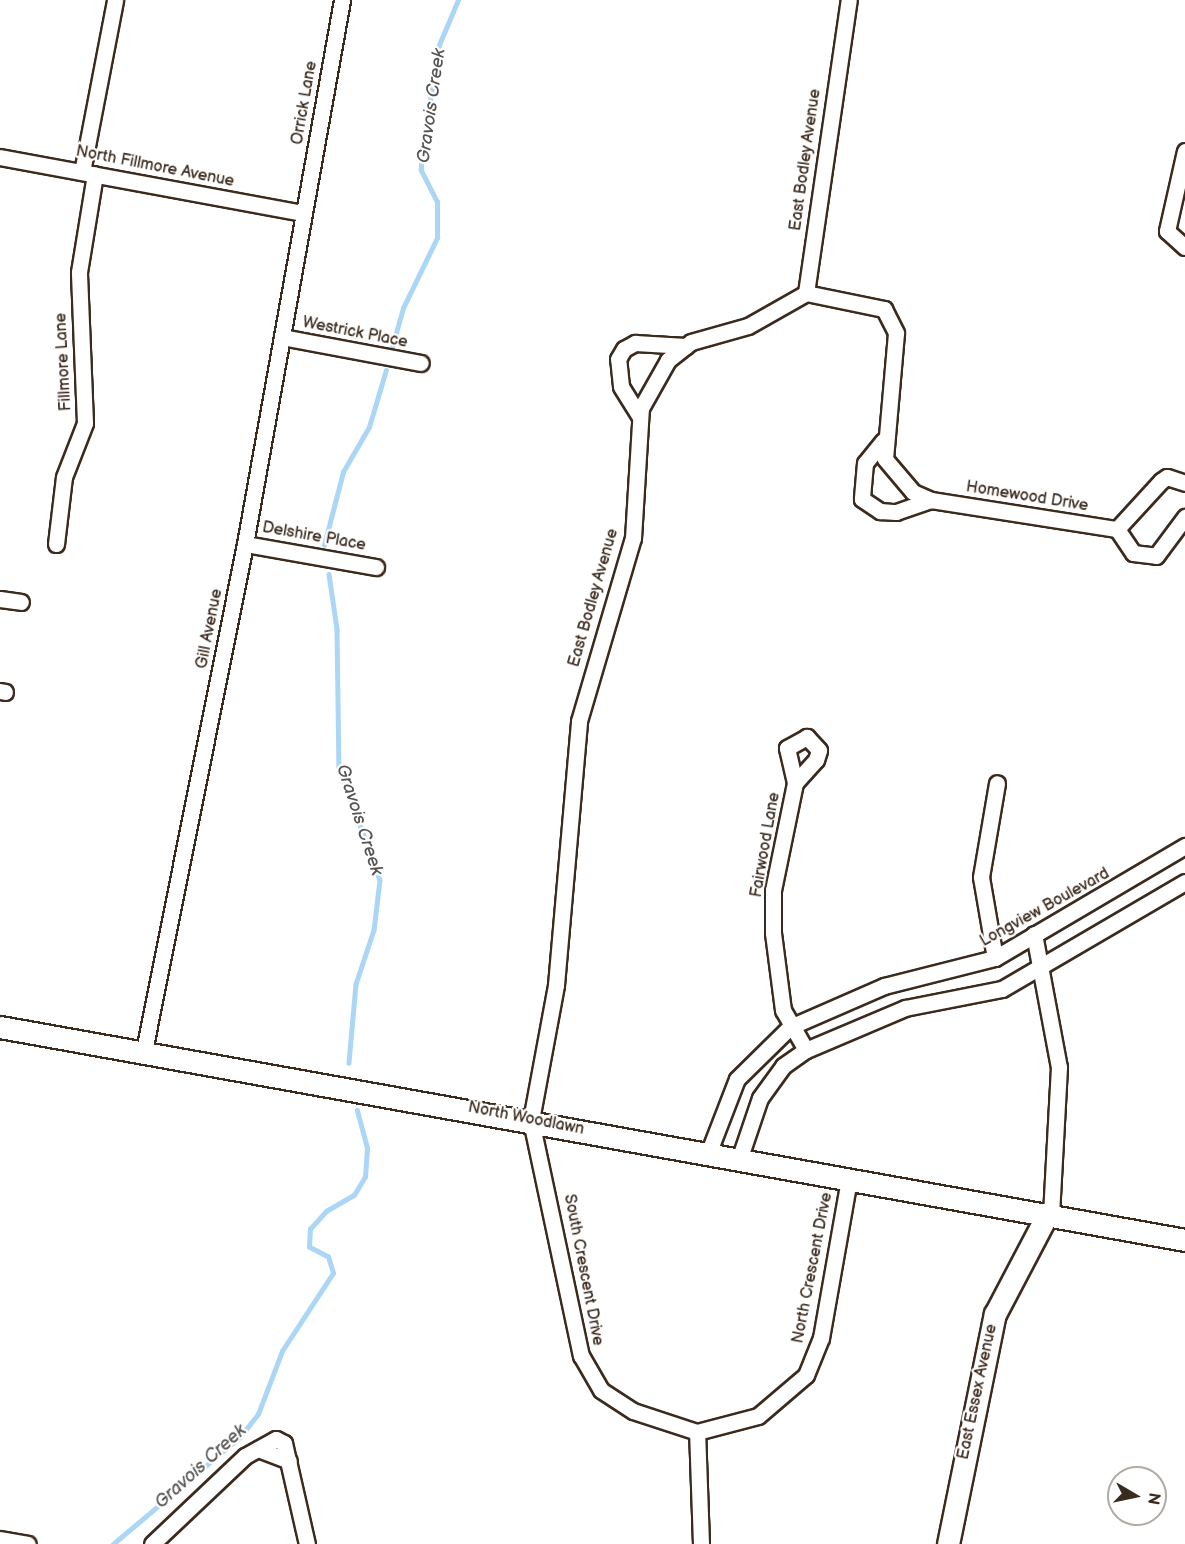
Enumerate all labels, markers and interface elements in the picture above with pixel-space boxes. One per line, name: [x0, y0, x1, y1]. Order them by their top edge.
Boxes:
water label: Gravois Creek: [413, 47, 451, 165]
street label: Orrick Lane: [288, 60, 322, 146]
street label: East Bodley Avenue: [786, 87, 826, 233]
street label: North Fillmore Avenue: [74, 142, 236, 192]
street label: Fillmore Lane: [52, 312, 76, 412]
street label: Westrick Place: [301, 313, 409, 353]
street label: Homewood Drive: [965, 478, 1089, 516]
street label: Delshire Place: [261, 518, 367, 556]
street label: East Bodley Avenue: [565, 526, 623, 670]
street label: Gill Avenue: [193, 587, 227, 671]
water label: Gravois Creek: [331, 762, 387, 878]
street label: Fairwood Lane: [747, 791, 785, 899]
street label: Longview Boulevard: [977, 864, 1113, 952]
street label: North Woodlawn: [466, 1098, 586, 1140]
street label: North Crescent Drive: [789, 1191, 837, 1345]
street label: South Crescent Drive: [559, 1193, 607, 1347]
street label: East Essex Avenue: [954, 1323, 1002, 1461]
water label: Gravois Creek: [151, 1420, 251, 1514]
north arrow: [1107, 1466, 1167, 1526]
text: N: [1143, 1491, 1164, 1506]

